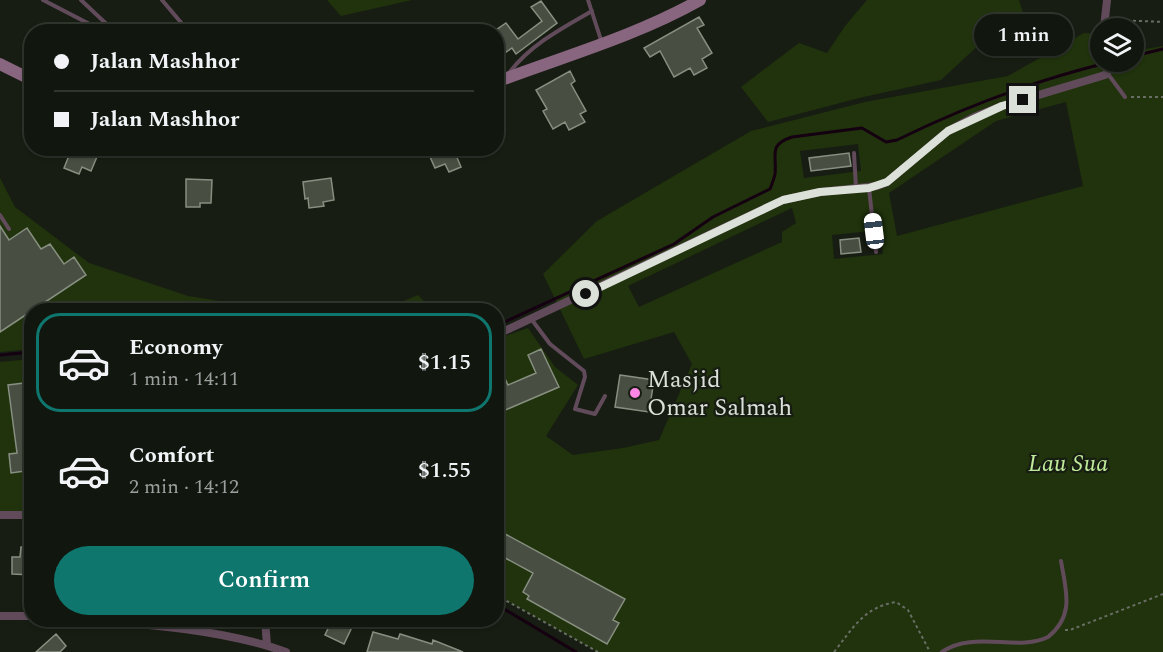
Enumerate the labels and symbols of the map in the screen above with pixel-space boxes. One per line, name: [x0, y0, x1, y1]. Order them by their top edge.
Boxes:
callout: 1 min: [974, 13, 1072, 55]
route end: [1009, 86, 1036, 113]
car: [863, 212, 885, 250]
route start: [572, 280, 599, 307]
place label: Masjid Omar Salmah: [647, 362, 792, 426]
marker: Masjid Omar Salmah: [628, 386, 642, 400]
park label: Lau Sua: [1028, 446, 1108, 482]

